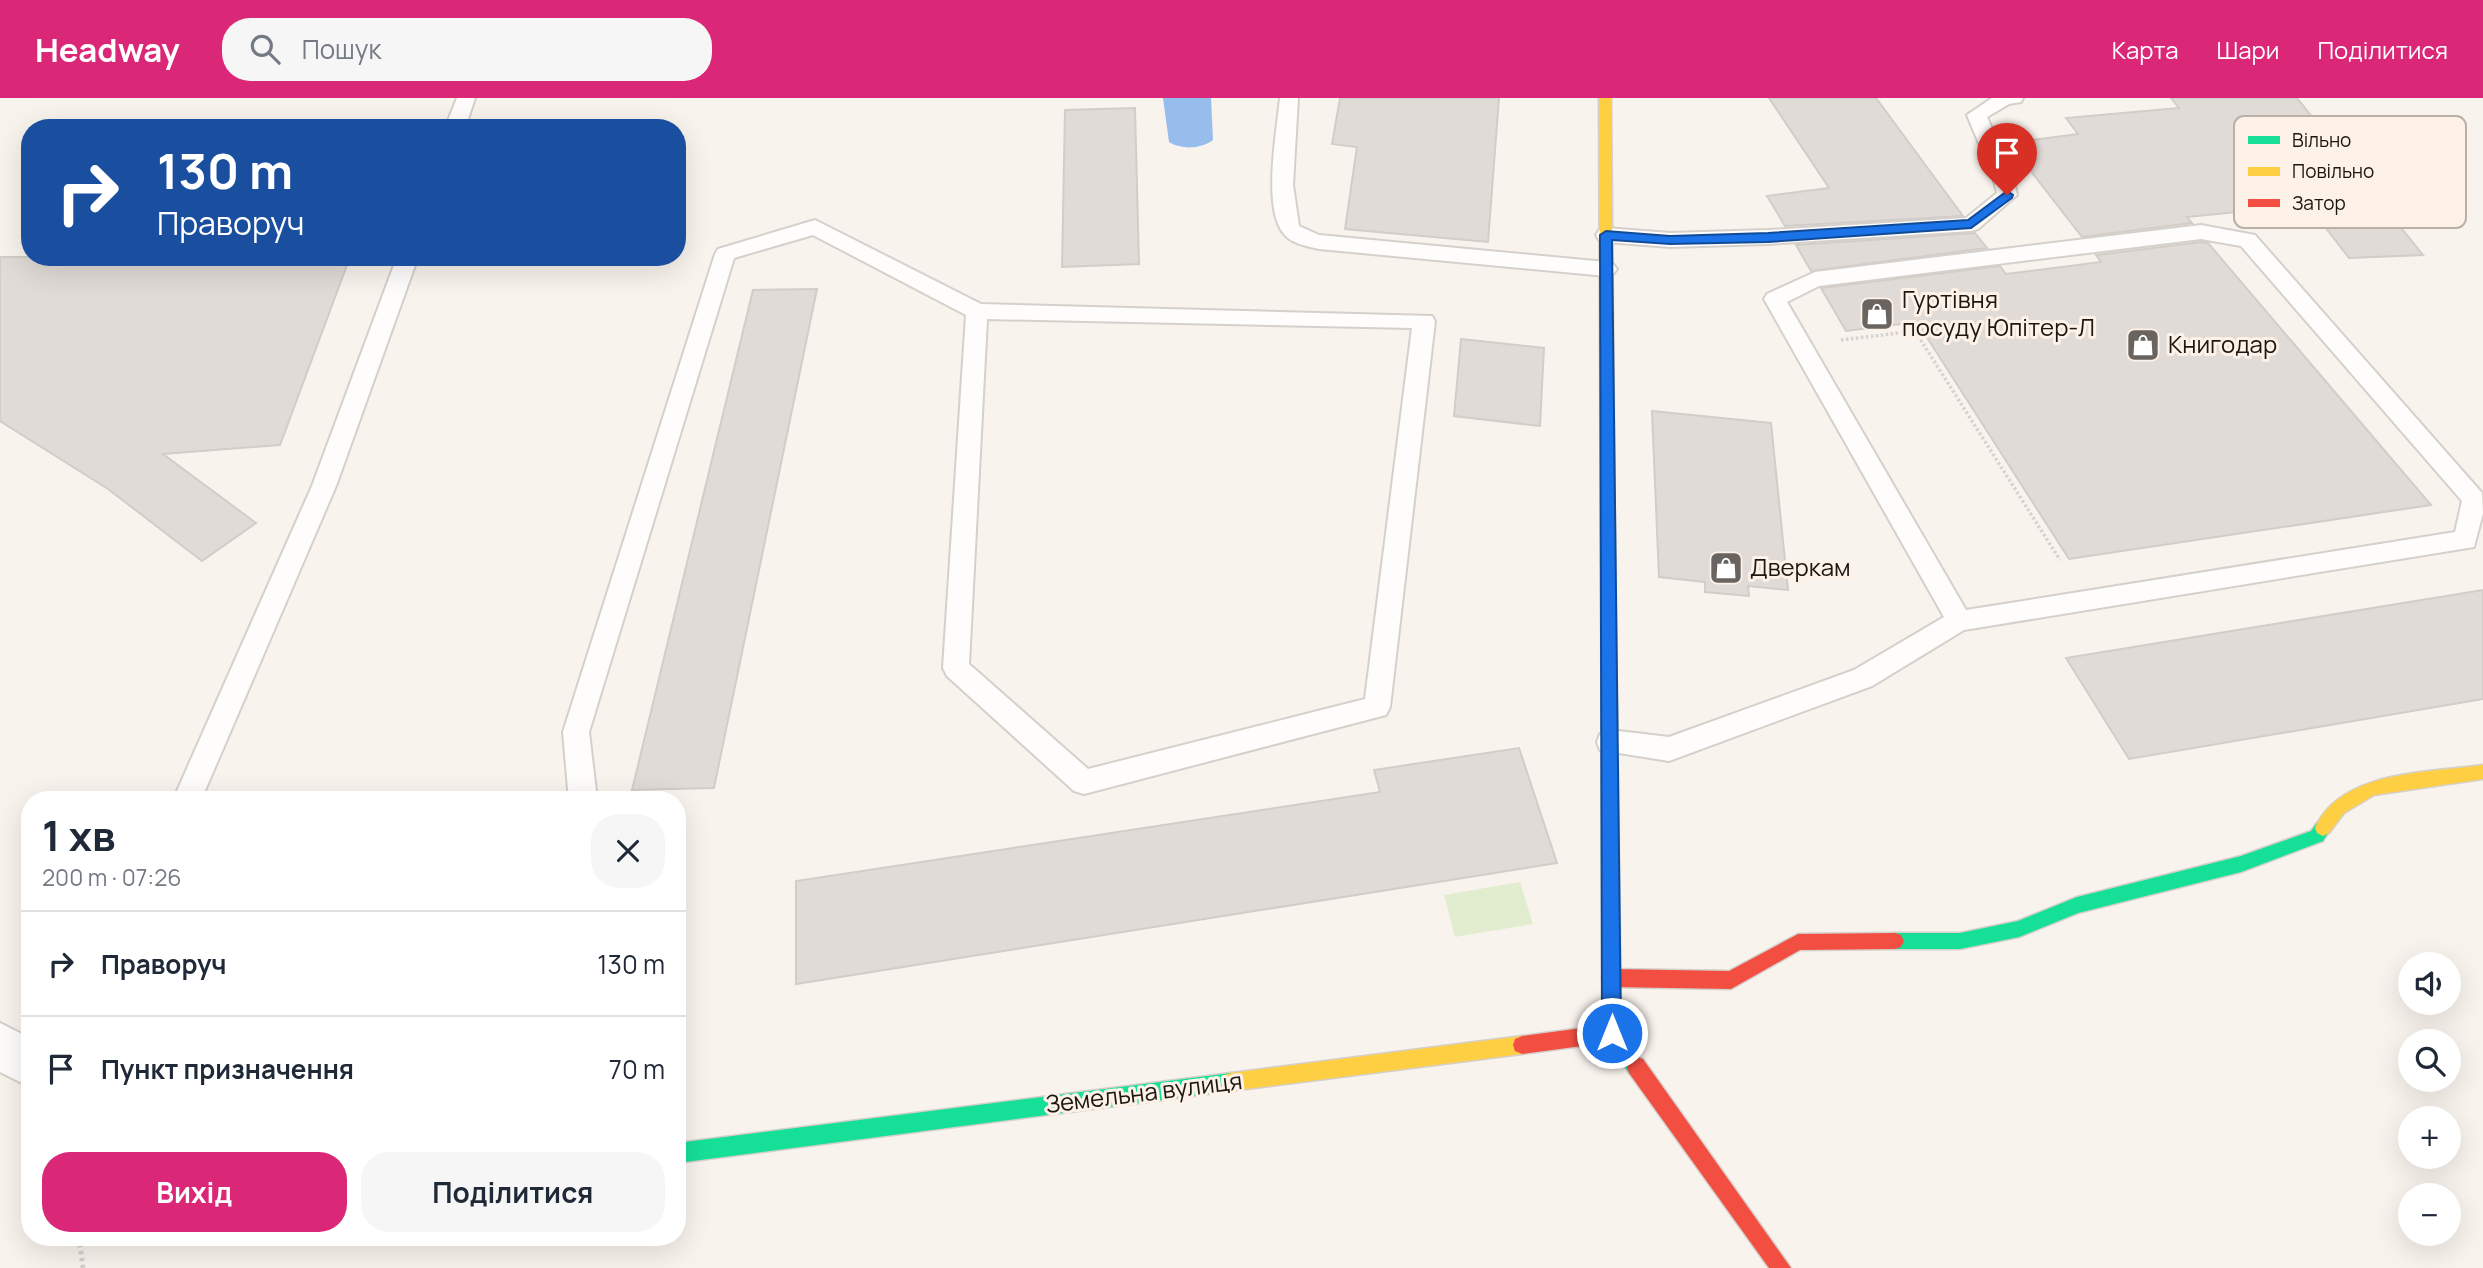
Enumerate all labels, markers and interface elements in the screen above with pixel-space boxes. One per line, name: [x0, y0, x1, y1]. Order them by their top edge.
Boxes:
search box: [222, 18, 712, 81]
text: Headway: [35, 27, 180, 72]
icon: search: [246, 30, 284, 68]
text: Пошук: [302, 31, 381, 67]
text: Карта: [2112, 33, 2179, 66]
text: Шари: [2217, 33, 2279, 66]
text: Поділитися: [2317, 33, 2448, 66]
legend: [2234, 116, 2466, 228]
pin: [1977, 123, 2037, 195]
text: Вільно: [2292, 127, 2351, 153]
icon: arrive: [1988, 134, 2026, 172]
text: 130 m: [157, 137, 293, 204]
icon: right: [42, 147, 133, 238]
text: Повільно: [2292, 158, 2374, 184]
text: Затор: [2292, 190, 2346, 216]
text: Праворуч: [157, 201, 305, 245]
place label: Гуртівня посуду Юпітер-Л: [1902, 282, 2095, 343]
shop icon: Гуртівня посуду Юпітер-Л: [1858, 295, 1896, 333]
shop icon: Книгодар: [2124, 326, 2162, 364]
place label: Книгодар: [2168, 327, 2277, 360]
shop icon: Дверкам: [1707, 549, 1745, 587]
place label: Дверкам: [1750, 550, 1851, 583]
text: 1 хв: [42, 806, 116, 864]
button: close: [591, 814, 665, 888]
text: 200 m · 07:26: [42, 861, 182, 893]
icon: right: [42, 945, 80, 983]
text: Праворуч: [101, 946, 226, 982]
text: 130 m: [597, 946, 665, 982]
map controls: [2398, 952, 2461, 1246]
button: sound: [2398, 952, 2461, 1015]
position arrow: [1575, 996, 1649, 1070]
button: search: [2398, 1029, 2461, 1092]
icon: arrive: [42, 1050, 80, 1088]
text: Пункт призначення: [101, 1051, 354, 1087]
text: 70 m: [609, 1051, 665, 1087]
street label: Земельна вулиця: [1044, 1063, 1244, 1120]
button: +: [2398, 1106, 2461, 1169]
button: Вихід: [42, 1152, 347, 1232]
button: Поділитися: [361, 1152, 665, 1232]
button: −: [2398, 1183, 2461, 1246]

